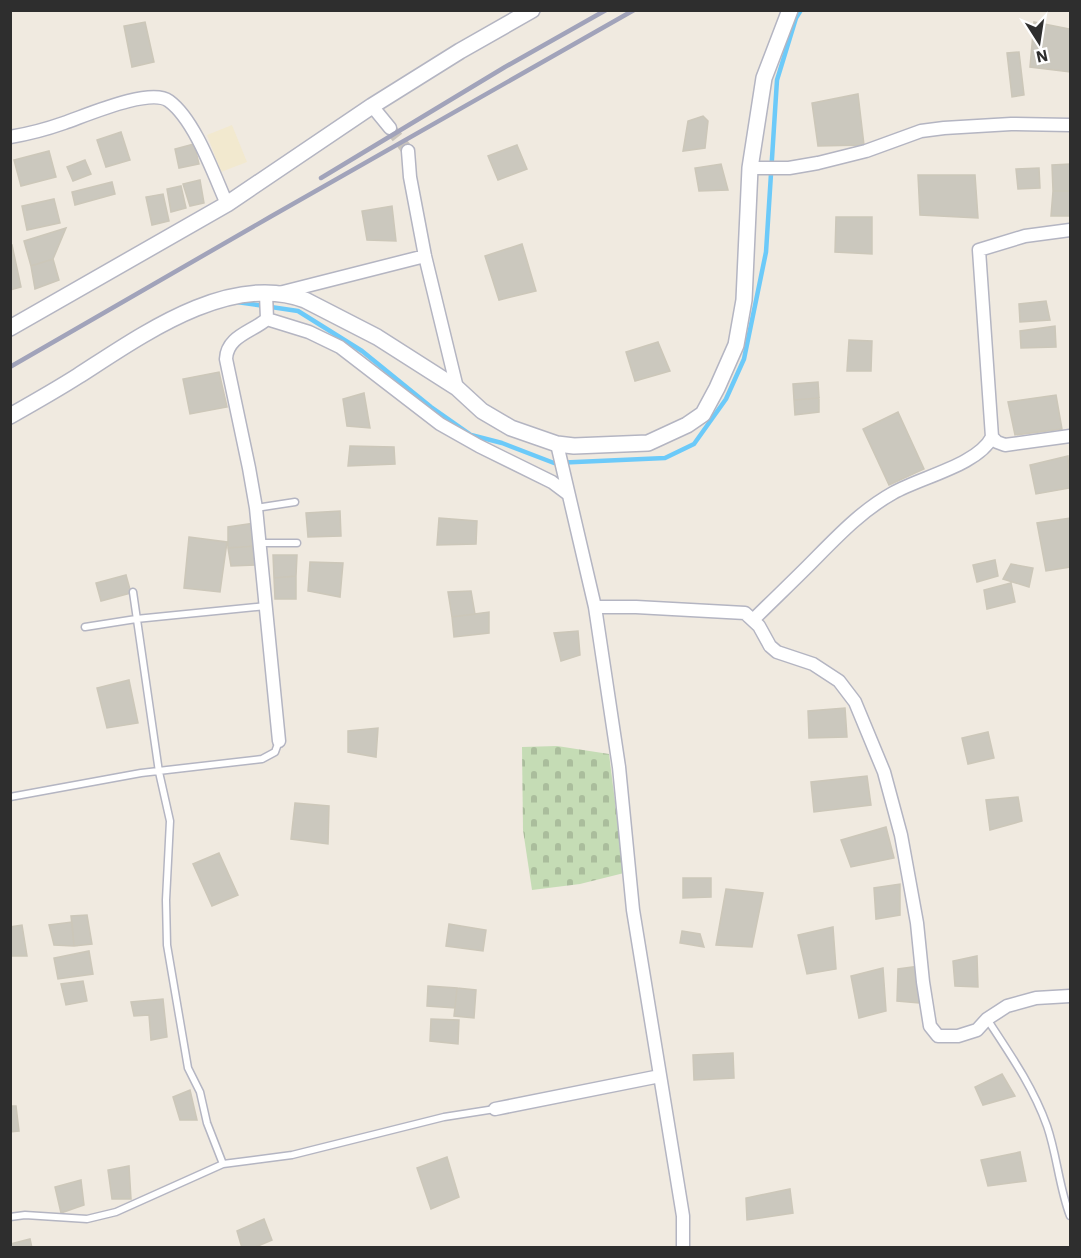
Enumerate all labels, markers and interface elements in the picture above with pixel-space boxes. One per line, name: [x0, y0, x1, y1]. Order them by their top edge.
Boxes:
north arrow: [1009, 12, 1069, 72]
text: N: [1034, 46, 1050, 68]

